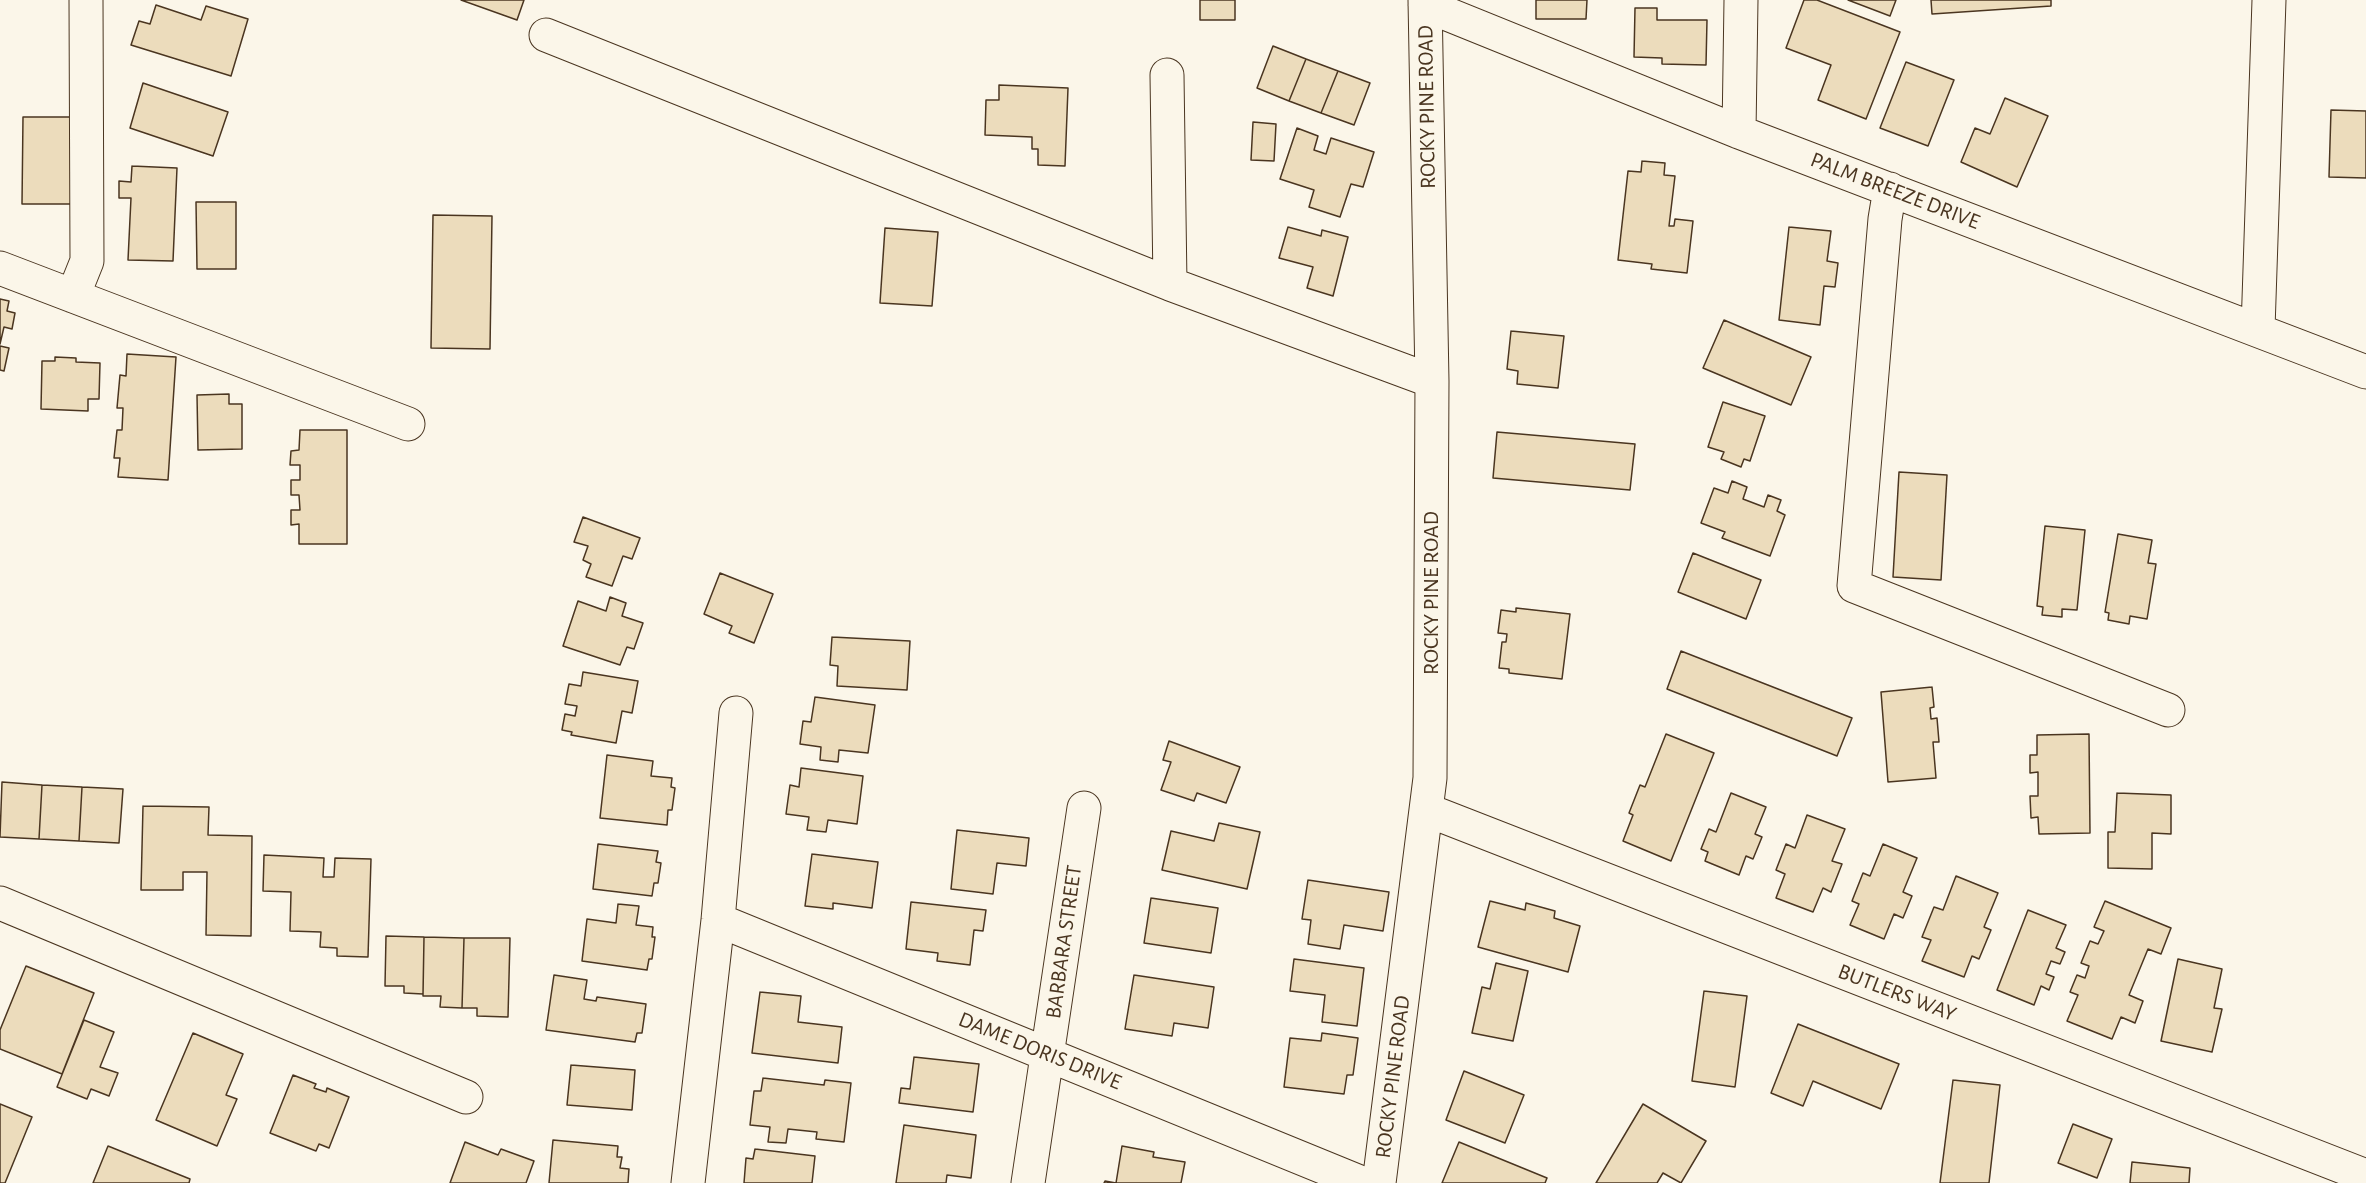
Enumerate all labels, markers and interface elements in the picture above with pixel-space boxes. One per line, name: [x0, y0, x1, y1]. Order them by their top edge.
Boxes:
street label: ROCKY PINE ROAD: [1412, 25, 1442, 189]
street label: PALM BREEZE DRIVE: [1807, 147, 1983, 235]
street label: ROCKY PINE ROAD: [1418, 511, 1444, 675]
street label: BARBARA STREET: [1040, 863, 1088, 1021]
street label: BUTLERS WAY: [1834, 958, 1960, 1028]
street label: ROCKY PINE ROAD: [1370, 994, 1416, 1160]
street label: DAME DORIS DRIVE: [955, 1006, 1125, 1096]

